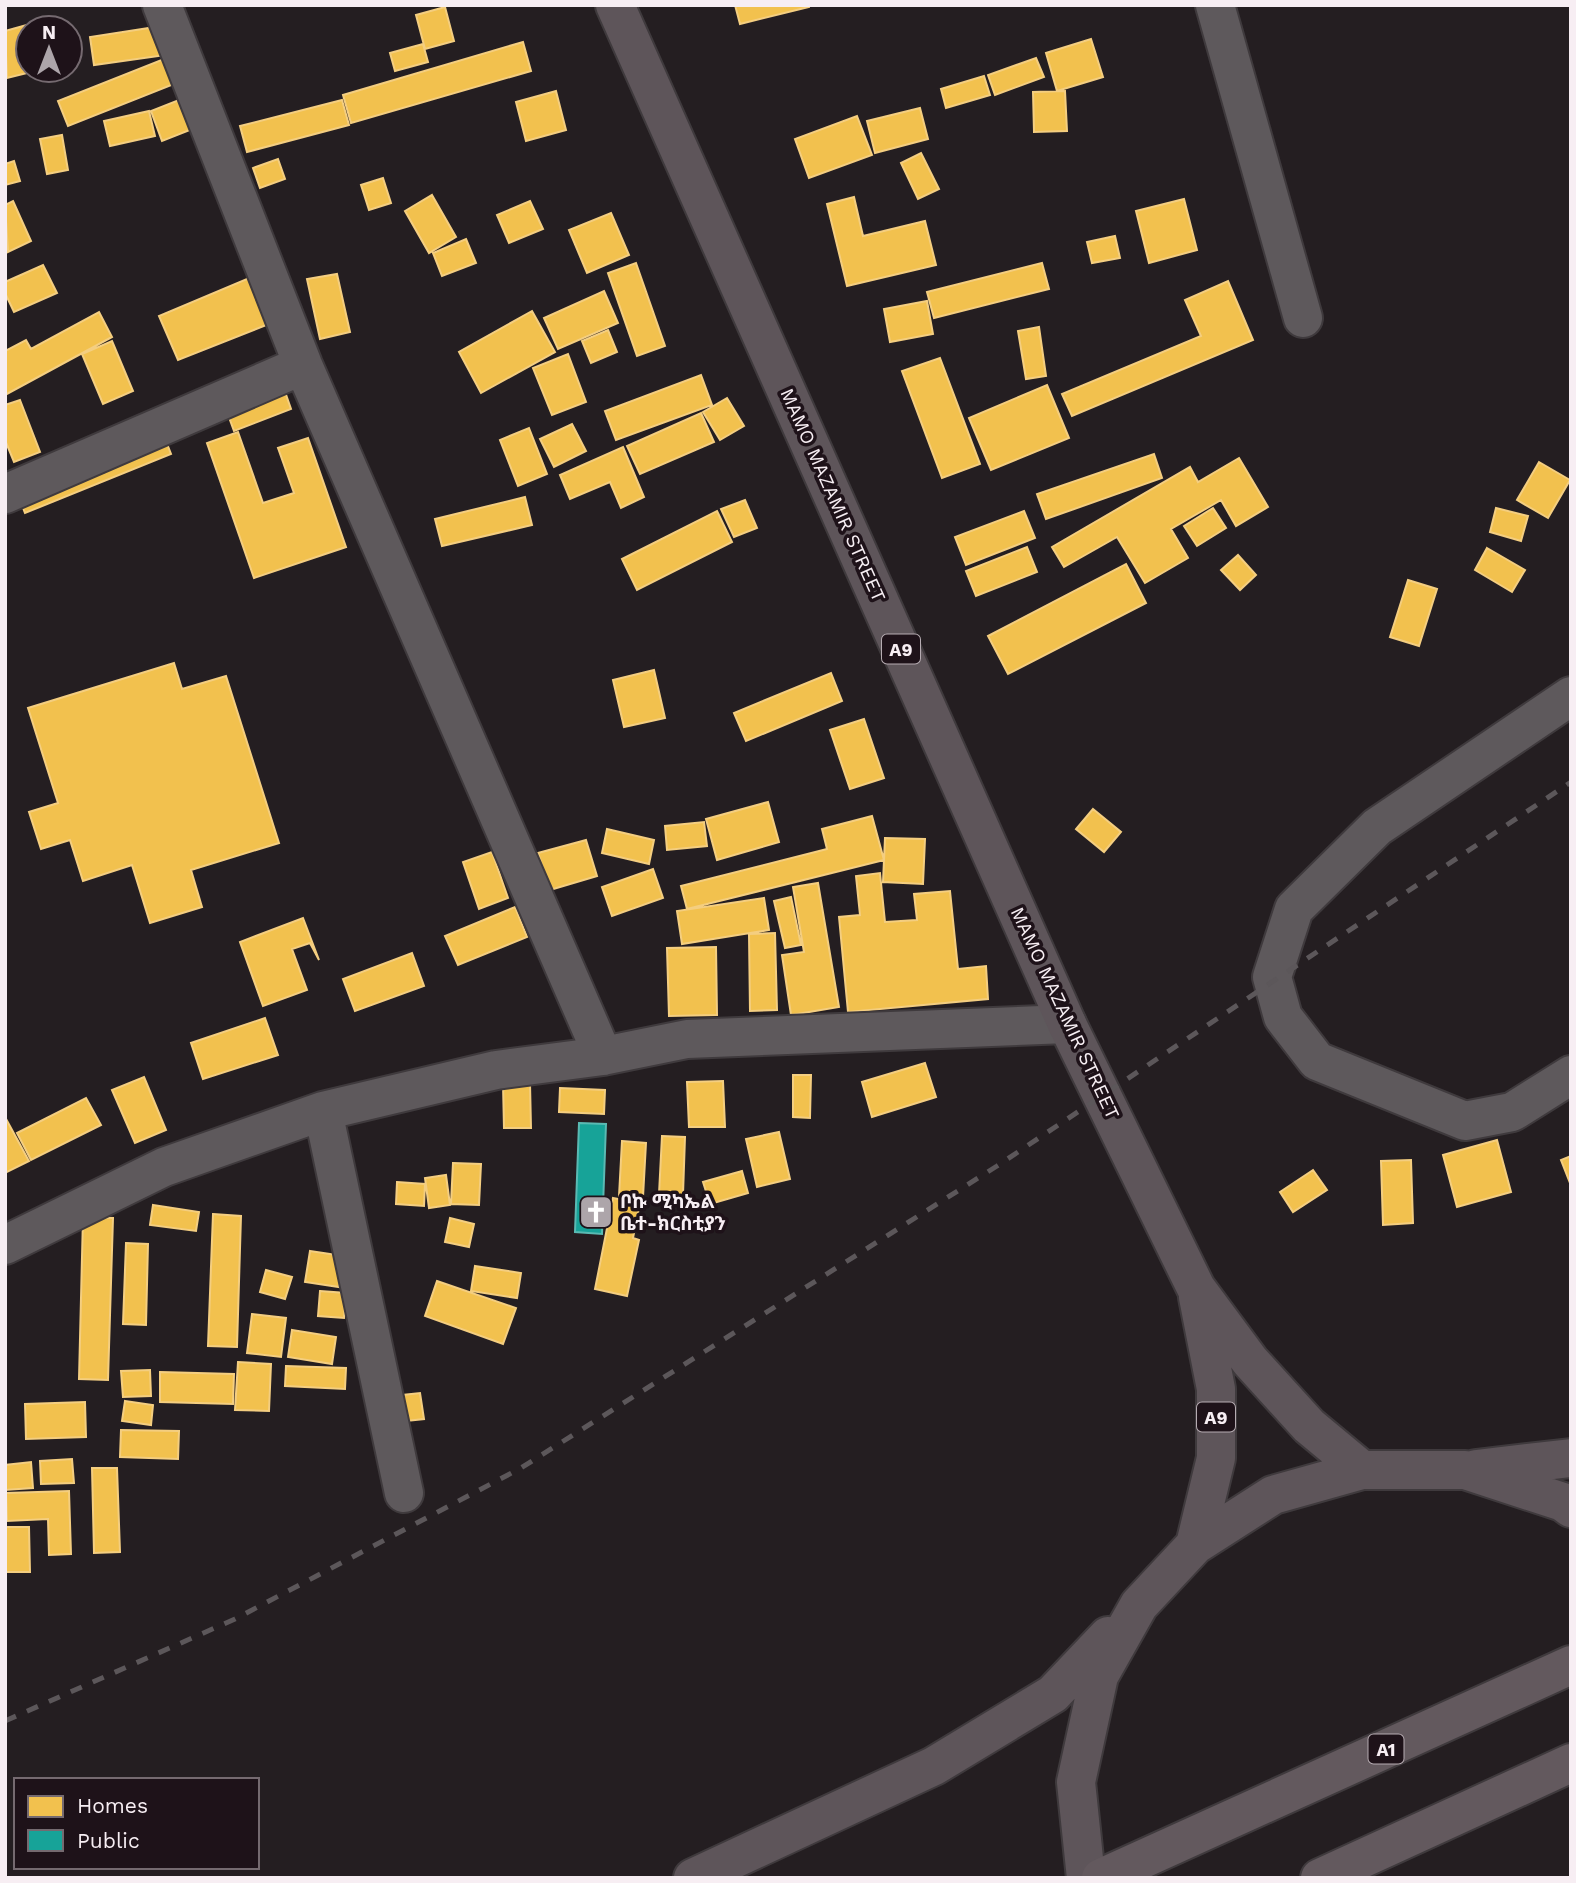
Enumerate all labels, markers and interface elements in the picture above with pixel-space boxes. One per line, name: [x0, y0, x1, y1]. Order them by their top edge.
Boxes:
north arrow: [14, 14, 84, 84]
text: N: [42, 21, 56, 44]
street label: MAMO MAZAMIR STREET: [775, 385, 891, 605]
road number: A9: [882, 634, 920, 664]
street label: MAMO MAZAMIR STREET: [1006, 903, 1124, 1123]
place label: ቦኩ ሚካኤል ቤተ-ክርስቲያን: [620, 1190, 726, 1235]
church icon: ቦኩ ሚካኤል ቤተ-ክርስቲያን: [577, 1193, 615, 1231]
road number: A9: [1197, 1402, 1235, 1432]
road number: A1: [1368, 1734, 1404, 1764]
legend: [14, 1778, 259, 1869]
text: Homes: [77, 1793, 148, 1818]
text: Public: [77, 1828, 140, 1853]

